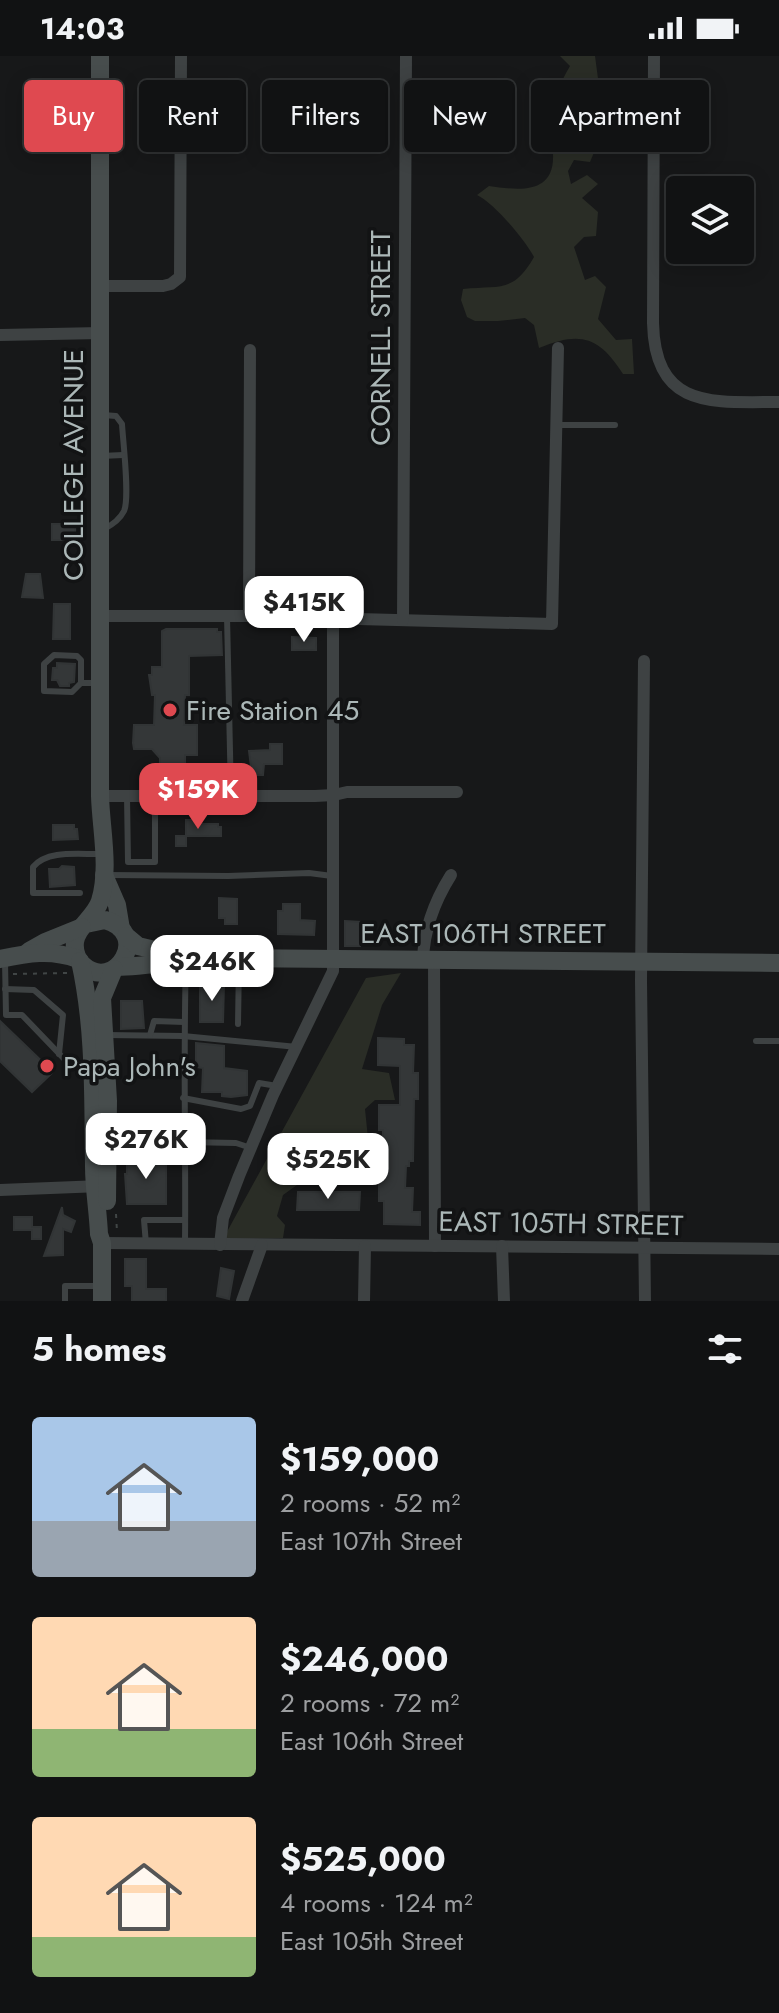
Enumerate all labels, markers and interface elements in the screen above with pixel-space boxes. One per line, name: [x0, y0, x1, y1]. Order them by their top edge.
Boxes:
text: 14:03: [40, 7, 124, 50]
chip: Buy: [24, 80, 123, 152]
chip: Rent: [139, 80, 246, 152]
chip: Filters: [262, 80, 388, 152]
chip: New: [404, 80, 515, 152]
chip: Apartment: [531, 80, 709, 152]
map controls: [666, 176, 754, 264]
button: layers: [666, 176, 754, 264]
street label: CORNELL STREET: [360, 230, 401, 446]
street label: COLLEGE AVENUE: [53, 349, 94, 581]
pin: $415K: [248, 576, 360, 644]
text: $415K: [263, 583, 345, 621]
place label: Fire Station 45: [186, 690, 359, 731]
marker: Fire Station 45: [161, 701, 179, 719]
pin: $159K: [142, 763, 254, 831]
text: $159K: [157, 770, 239, 808]
street label: EAST 106TH STREET: [360, 913, 606, 954]
pin: $246K: [156, 935, 268, 1003]
text: $246K: [169, 942, 255, 980]
place label: Papa John's: [63, 1046, 196, 1087]
marker: Papa John's: [38, 1057, 56, 1075]
pin: $276K: [90, 1113, 202, 1181]
text: $276K: [104, 1120, 188, 1158]
pin: $525K: [272, 1133, 384, 1201]
text: $525K: [286, 1140, 370, 1178]
street label: EAST 105TH STREET: [438, 1201, 684, 1246]
text: 5 homes: [32, 1325, 166, 1374]
icon: filters: [703, 1327, 747, 1371]
text: $159,000: [280, 1435, 439, 1484]
icon: home: [96, 1449, 192, 1545]
text: 2 rooms · 52 m²: [280, 1484, 460, 1522]
text: East 107th Street: [280, 1522, 462, 1560]
text: $246,000: [280, 1635, 448, 1684]
icon: home: [96, 1649, 192, 1745]
text: 2 rooms · 72 m²: [280, 1684, 459, 1722]
text: East 106th Street: [280, 1722, 463, 1760]
text: $525,000: [280, 1835, 446, 1884]
icon: home: [96, 1849, 192, 1945]
text: 4 rooms · 124 m²: [280, 1884, 473, 1922]
text: East 105th Street: [280, 1922, 463, 1960]

